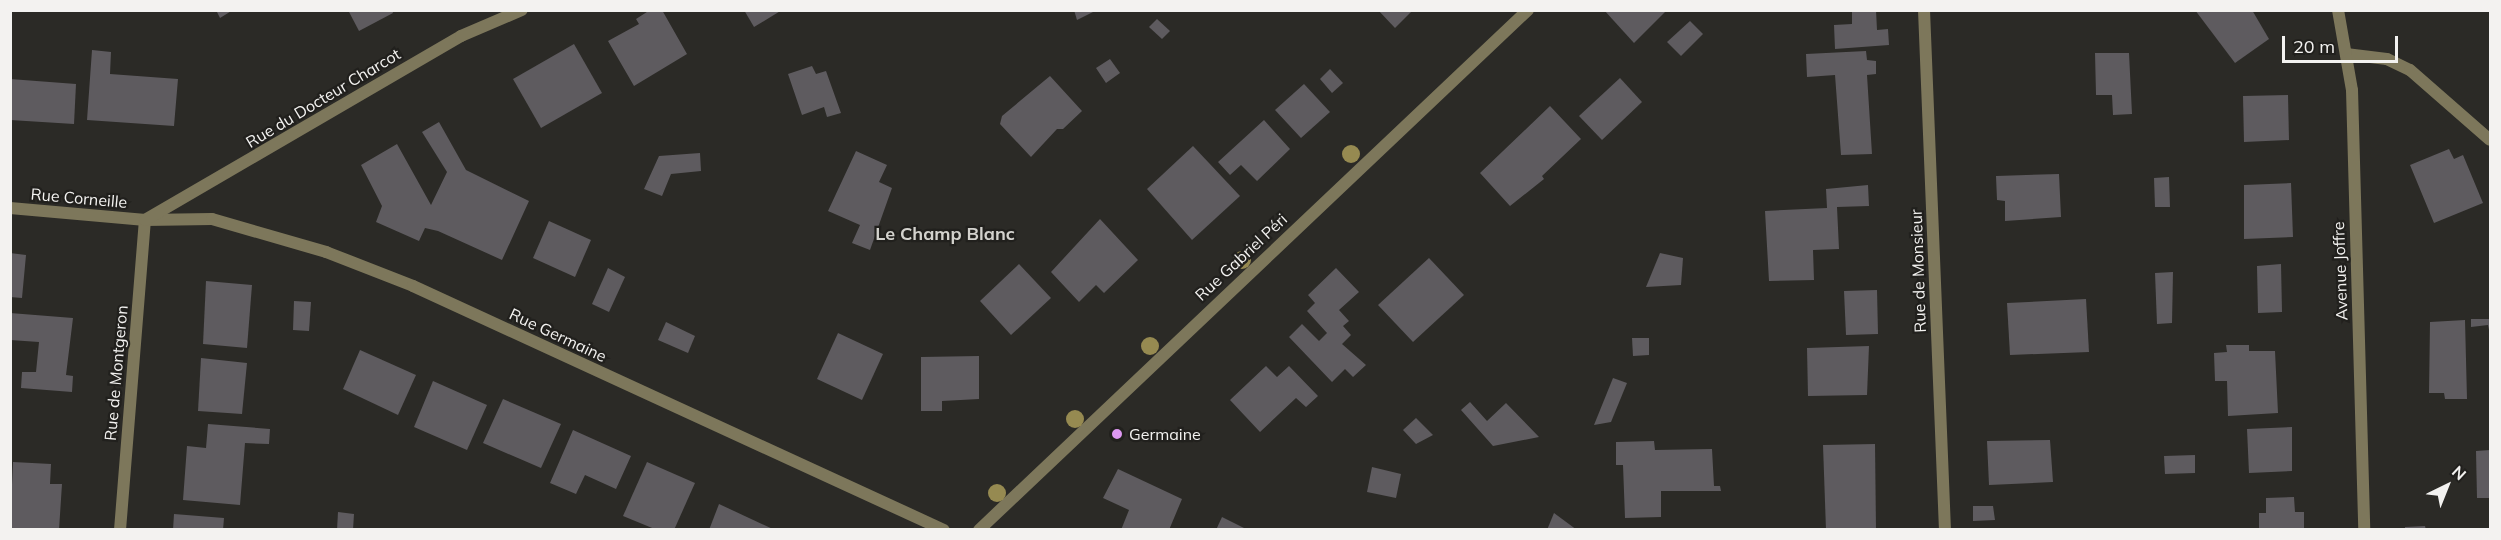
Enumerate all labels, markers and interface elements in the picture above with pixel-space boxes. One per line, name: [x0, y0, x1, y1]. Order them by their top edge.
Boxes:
scale bar: [2285, 24, 2400, 62]
text: 20 m: [2293, 35, 2335, 58]
street label: Rue du Docteur Charcot: [242, 44, 404, 152]
street label: Rue Corneille: [30, 184, 128, 212]
street label: Rue Gabriel Péri: [1191, 209, 1291, 305]
street label: Rue de Monsieur: [1906, 209, 1930, 333]
street label: Avenue Joffre: [2329, 221, 2351, 321]
district label: Le Champ Blanc: [875, 223, 1015, 245]
street label: Rue de Montgeron: [101, 304, 131, 442]
street label: Rue Germaine: [506, 304, 610, 366]
place label: Germaine: [1129, 424, 1201, 444]
marker: Germaine: [1110, 427, 1124, 441]
north arrow: [2417, 456, 2477, 516]
text: N: [2448, 461, 2471, 484]

